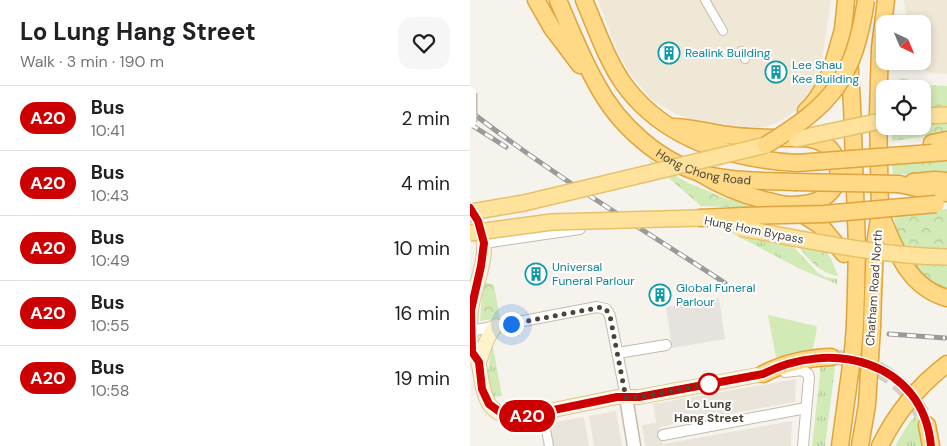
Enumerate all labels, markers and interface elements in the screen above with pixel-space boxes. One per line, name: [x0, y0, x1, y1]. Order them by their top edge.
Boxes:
north arrow: [876, 15, 931, 70]
map controls: [876, 15, 931, 135]
text: Lo Lung Hang Street: [20, 16, 256, 47]
button: heart: [398, 17, 450, 69]
building icon: Realink Building: [657, 41, 681, 65]
place label: Realink Building: [685, 45, 771, 61]
text: Walk · 3 min · 190 m: [20, 51, 164, 72]
place label: Lee Shau Kee Building: [792, 57, 859, 87]
building icon: Lee Shau Kee Building: [764, 60, 788, 84]
button: locate: [876, 80, 931, 135]
text: Bus: [91, 95, 125, 120]
text: A20: [30, 106, 66, 130]
text: 2 min: [402, 106, 450, 131]
text: 10:41: [91, 120, 125, 141]
street label: Hong Chong Road: [653, 145, 751, 188]
text: Bus: [91, 160, 125, 185]
text: A20: [30, 171, 66, 195]
text: 4 min: [401, 171, 450, 196]
text: 10:43: [91, 185, 129, 206]
street label: Hung Hom Bypass: [703, 213, 805, 247]
text: Bus: [91, 225, 125, 250]
street label: Chatham Road North: [862, 229, 886, 347]
text: A20: [30, 236, 66, 260]
text: 10 min: [394, 236, 450, 261]
text: 10:49: [91, 250, 130, 271]
place label: Universal Funeral Parlour: [552, 259, 635, 289]
building icon: Universal Funeral Parlour: [524, 262, 548, 286]
place label: Global Funeral Parlour: [676, 280, 755, 310]
building icon: Global Funeral Parlour: [648, 283, 672, 307]
text: Bus: [91, 290, 125, 315]
text: A20: [30, 301, 66, 325]
text: 16 min: [395, 301, 450, 326]
your location: [499, 312, 524, 337]
text: 10:55: [91, 315, 129, 336]
text: Bus: [91, 355, 125, 380]
text: A20: [30, 366, 66, 390]
text: 19 min: [395, 366, 450, 391]
marker: Lo Lung Hang Street: [698, 373, 720, 395]
text: 10:58: [91, 380, 129, 401]
place label: Lo Lung Hang Street: [674, 396, 744, 426]
line badge: A20: [498, 400, 556, 432]
text: A20: [509, 404, 545, 428]

